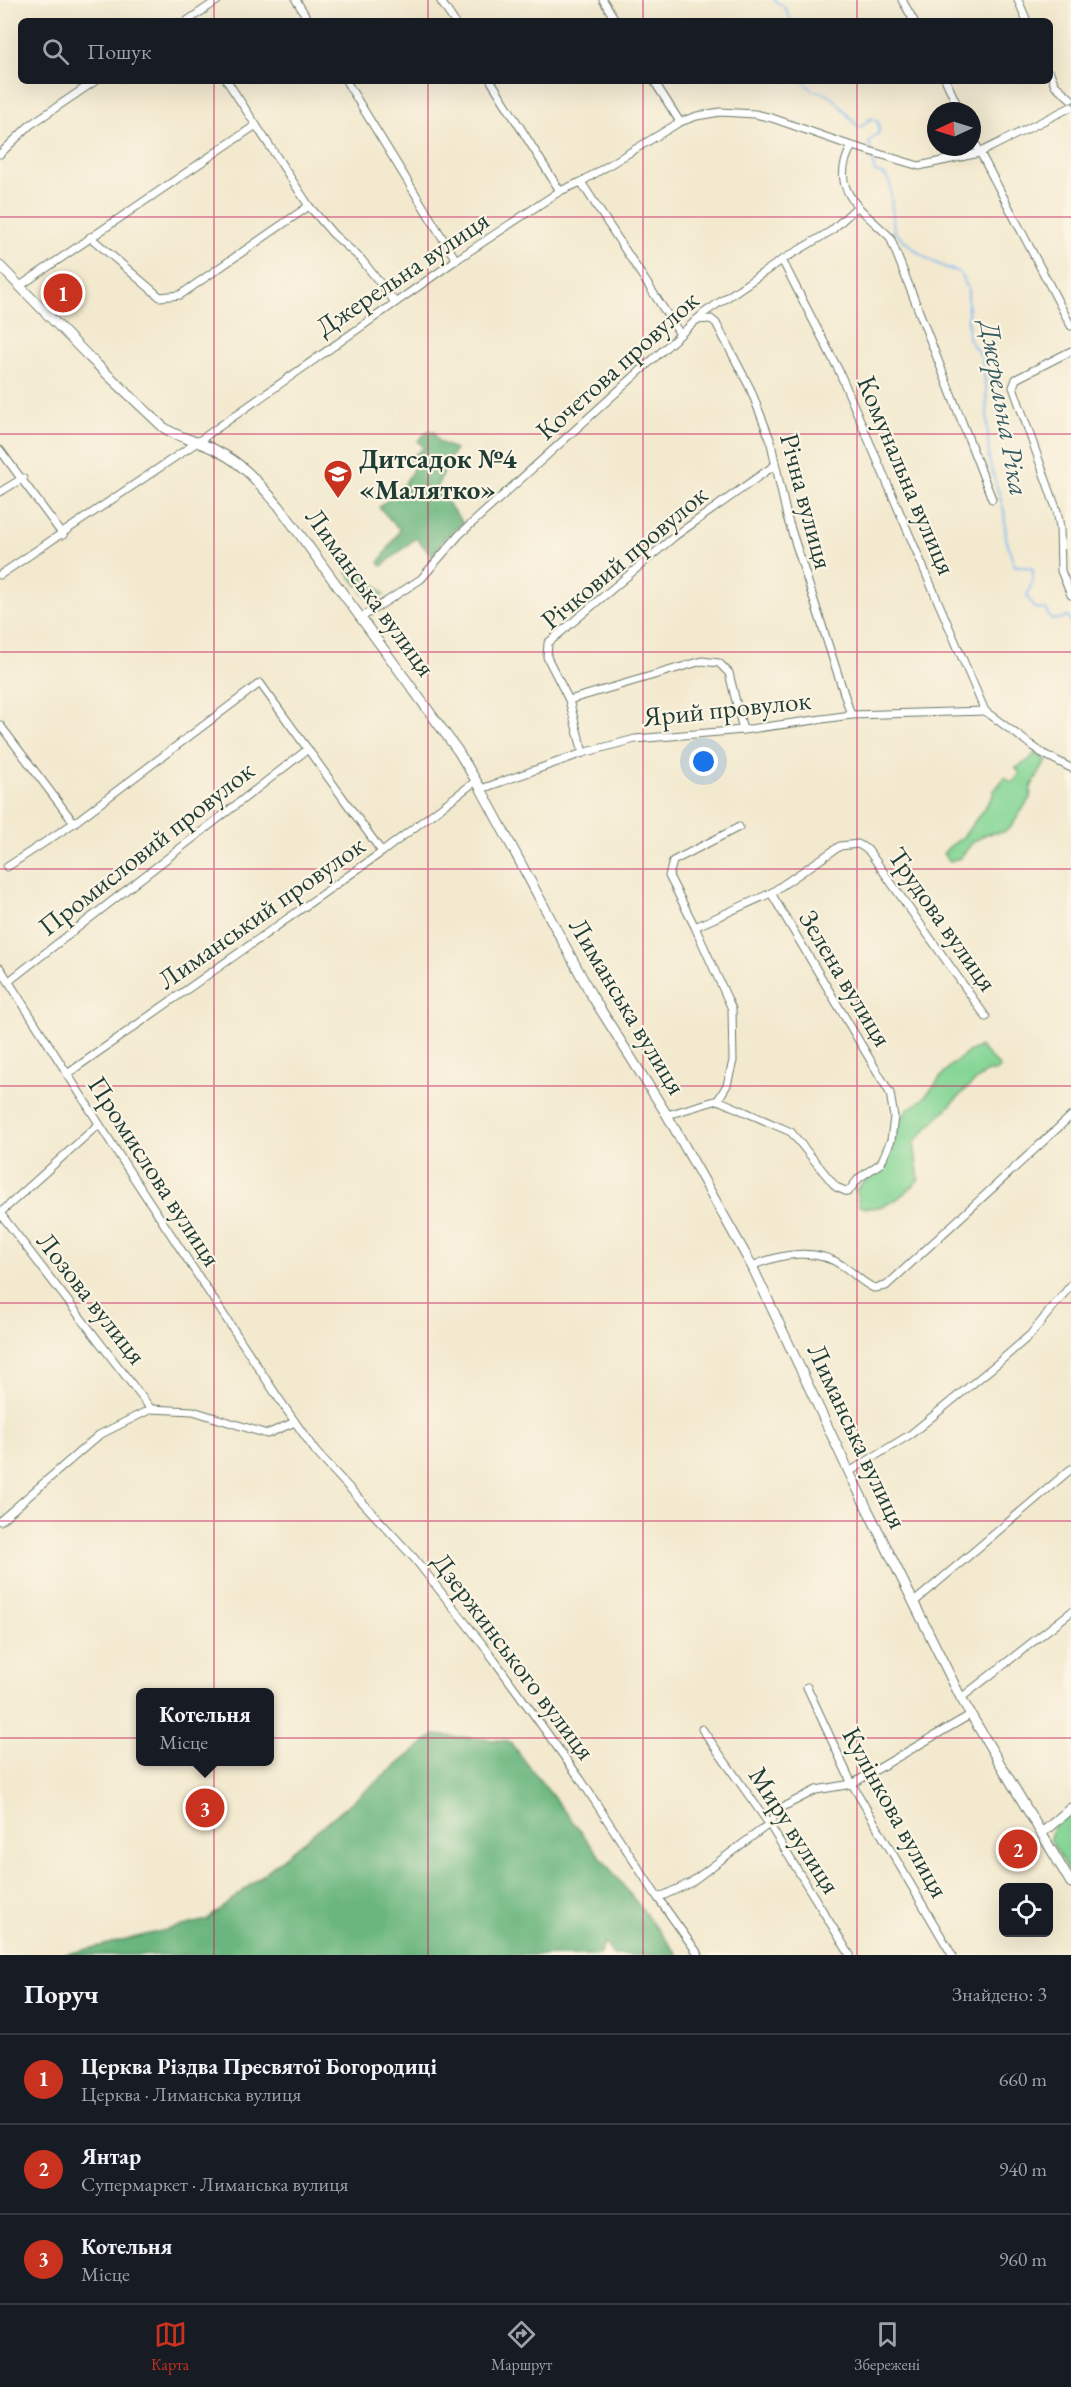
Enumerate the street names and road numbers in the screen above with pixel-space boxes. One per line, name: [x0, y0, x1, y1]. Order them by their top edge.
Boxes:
street label: Джерельна вулиця: [309, 202, 495, 344]
street label: Кочетова провулок: [528, 282, 706, 448]
street label: Комунальна вулиця: [849, 370, 965, 580]
street label: Річна вулиця: [772, 429, 842, 573]
street label: Річковий провулок: [533, 477, 715, 637]
street label: Лиманська вулиця: [298, 501, 444, 683]
street label: Ярий провулок: [640, 682, 813, 734]
street label: Промисловий провулок: [31, 753, 261, 943]
street label: Лиманський провулок: [150, 827, 372, 997]
street label: Трудова вулиця: [880, 840, 1006, 998]
street label: Зелена вулиця: [791, 903, 901, 1053]
street label: Лиманська вулиця: [561, 911, 695, 1101]
street label: Промислова вулиця: [80, 1069, 230, 1273]
street label: Лозова вулиця: [29, 1225, 155, 1371]
street label: Лиманська вулиця: [800, 1338, 916, 1534]
street label: Дзержинського вулиця: [424, 1545, 604, 1767]
street label: Кулінкова вулиця: [835, 1720, 957, 1904]
street label: Миру вулиця: [741, 1760, 849, 1900]

